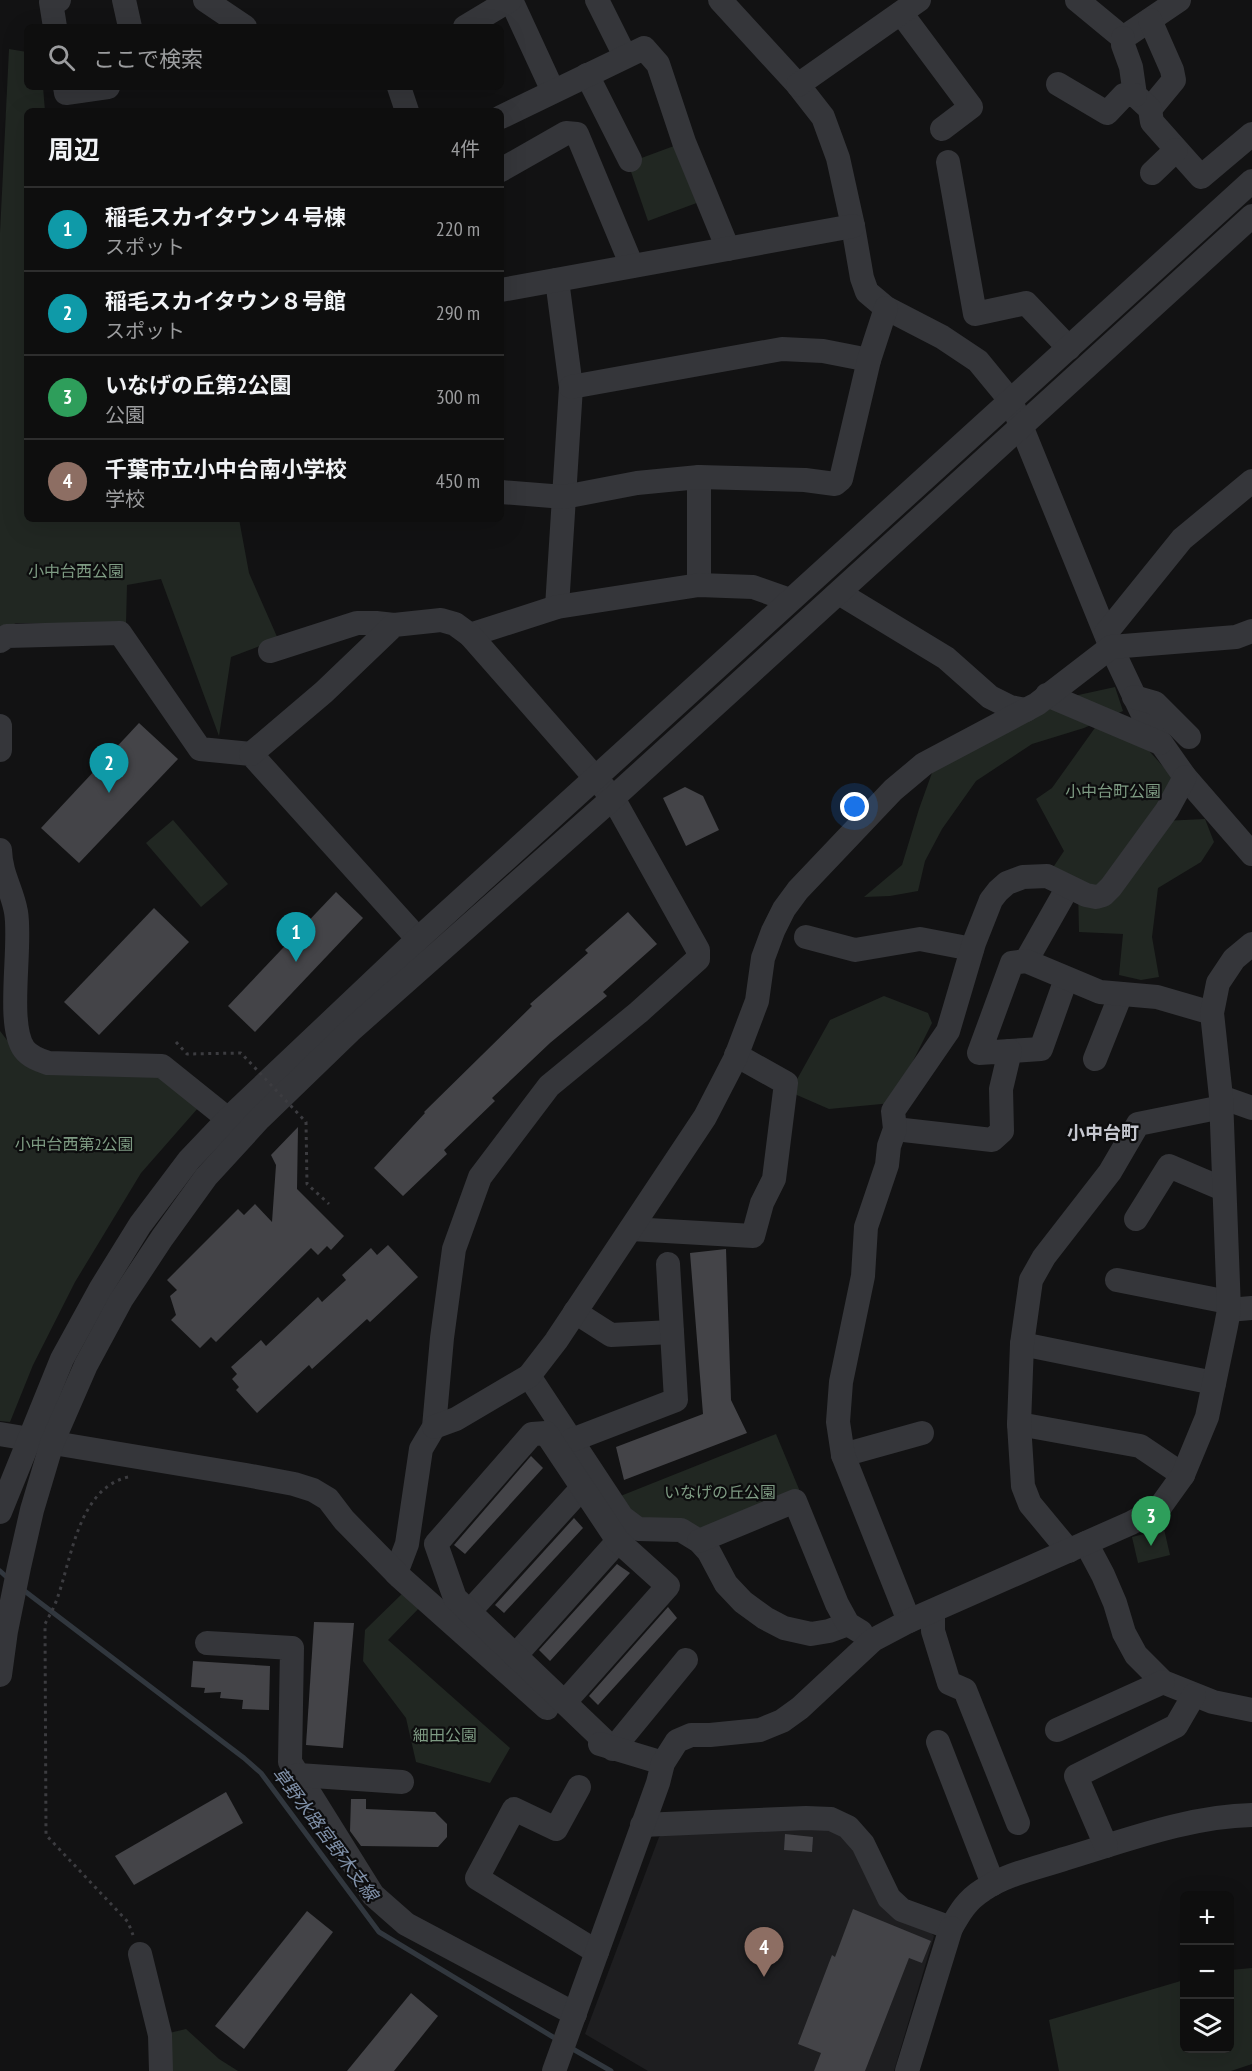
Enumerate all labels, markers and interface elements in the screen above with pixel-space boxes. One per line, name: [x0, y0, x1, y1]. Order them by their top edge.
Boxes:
search box: [24, 24, 504, 90]
icon: search: [45, 41, 78, 74]
text: ここで検索: [93, 45, 203, 73]
text: 周辺: [48, 133, 100, 166]
text: 4件: [451, 136, 480, 162]
text: 稲毛スカイタウン４号棟: [105, 203, 346, 231]
text: 1: [63, 216, 72, 242]
text: 220 m: [436, 216, 480, 242]
text: スポット: [105, 234, 185, 260]
text: 稲毛スカイタウン８号館: [105, 287, 346, 315]
text: 2: [63, 300, 72, 326]
text: 290 m: [436, 300, 480, 326]
text: スポット: [105, 318, 185, 344]
text: いなげの丘第2公園: [105, 371, 292, 399]
text: 3: [63, 384, 72, 410]
text: 300 m: [436, 384, 480, 410]
text: 公園: [105, 402, 145, 428]
text: 千葉市立小中台南小学校: [105, 455, 347, 483]
text: 4: [63, 468, 72, 494]
text: 450 m: [436, 468, 480, 494]
text: 学校: [105, 486, 145, 512]
park label: 小中台西公園: [28, 561, 124, 581]
pin: 2: [90, 744, 128, 793]
park label: 小中台町公園: [1065, 781, 1161, 801]
your location: [840, 792, 869, 821]
pin: 1: [276, 912, 316, 962]
district label: 小中台町: [1067, 1121, 1139, 1144]
park label: 小中台西第2公園: [14, 1134, 134, 1154]
park label: いなげの丘公園: [664, 1482, 776, 1502]
pin: 3: [1132, 1496, 1170, 1546]
park label: 細田公園: [413, 1725, 477, 1745]
water label: 草野水路宮野木支線: [267, 1762, 385, 1907]
map controls: [1180, 1891, 1234, 2053]
button: +: [1180, 1891, 1234, 1945]
pin: 4: [744, 1928, 783, 1977]
button: −: [1180, 1945, 1234, 1999]
button: layers: [1180, 1999, 1234, 2053]

